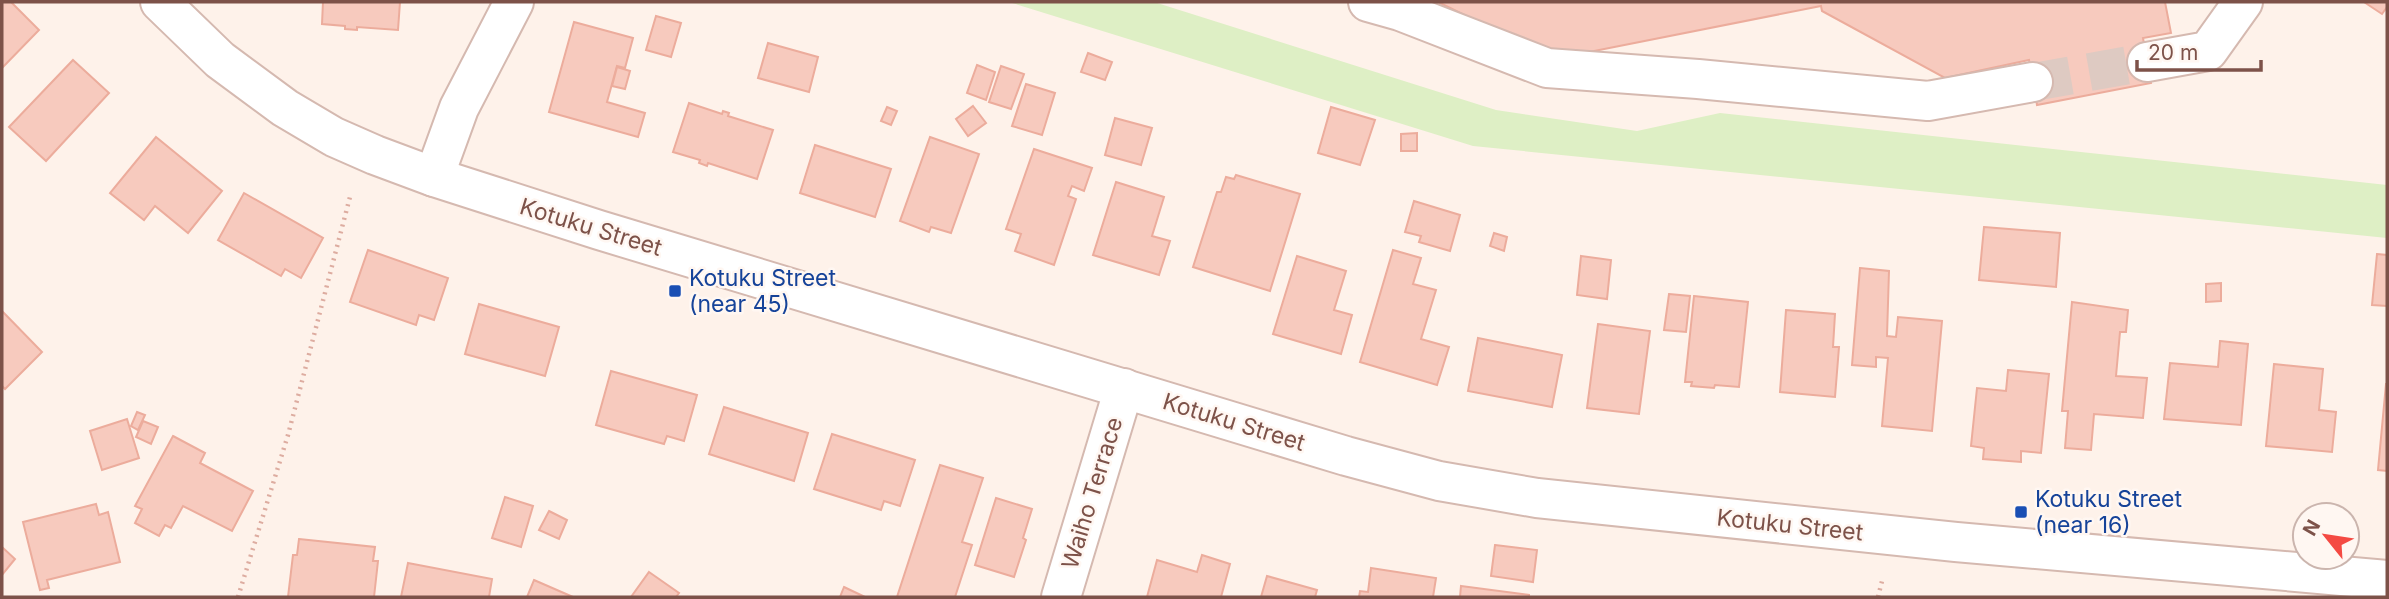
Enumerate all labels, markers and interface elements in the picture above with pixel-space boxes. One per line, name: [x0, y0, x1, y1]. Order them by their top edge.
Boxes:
scale bar: [2137, 28, 2261, 72]
text: 20 m: [2148, 40, 2198, 65]
street label: Kotuku Street: [517, 192, 666, 262]
place label: Kotuku Street (near 45): [689, 264, 837, 318]
marker: Kotuku Street (near 45): [667, 283, 683, 299]
street label: Kotuku Street: [1160, 387, 1309, 457]
street label: Waiho Terrace: [1056, 414, 1128, 572]
place label: Kotuku Street (near 16): [2035, 485, 2183, 539]
north arrow: [2291, 501, 2361, 571]
street label: Kotuku Street: [1715, 503, 1865, 547]
marker: Kotuku Street (near 16): [2013, 504, 2029, 520]
text: N: [2298, 516, 2325, 540]

